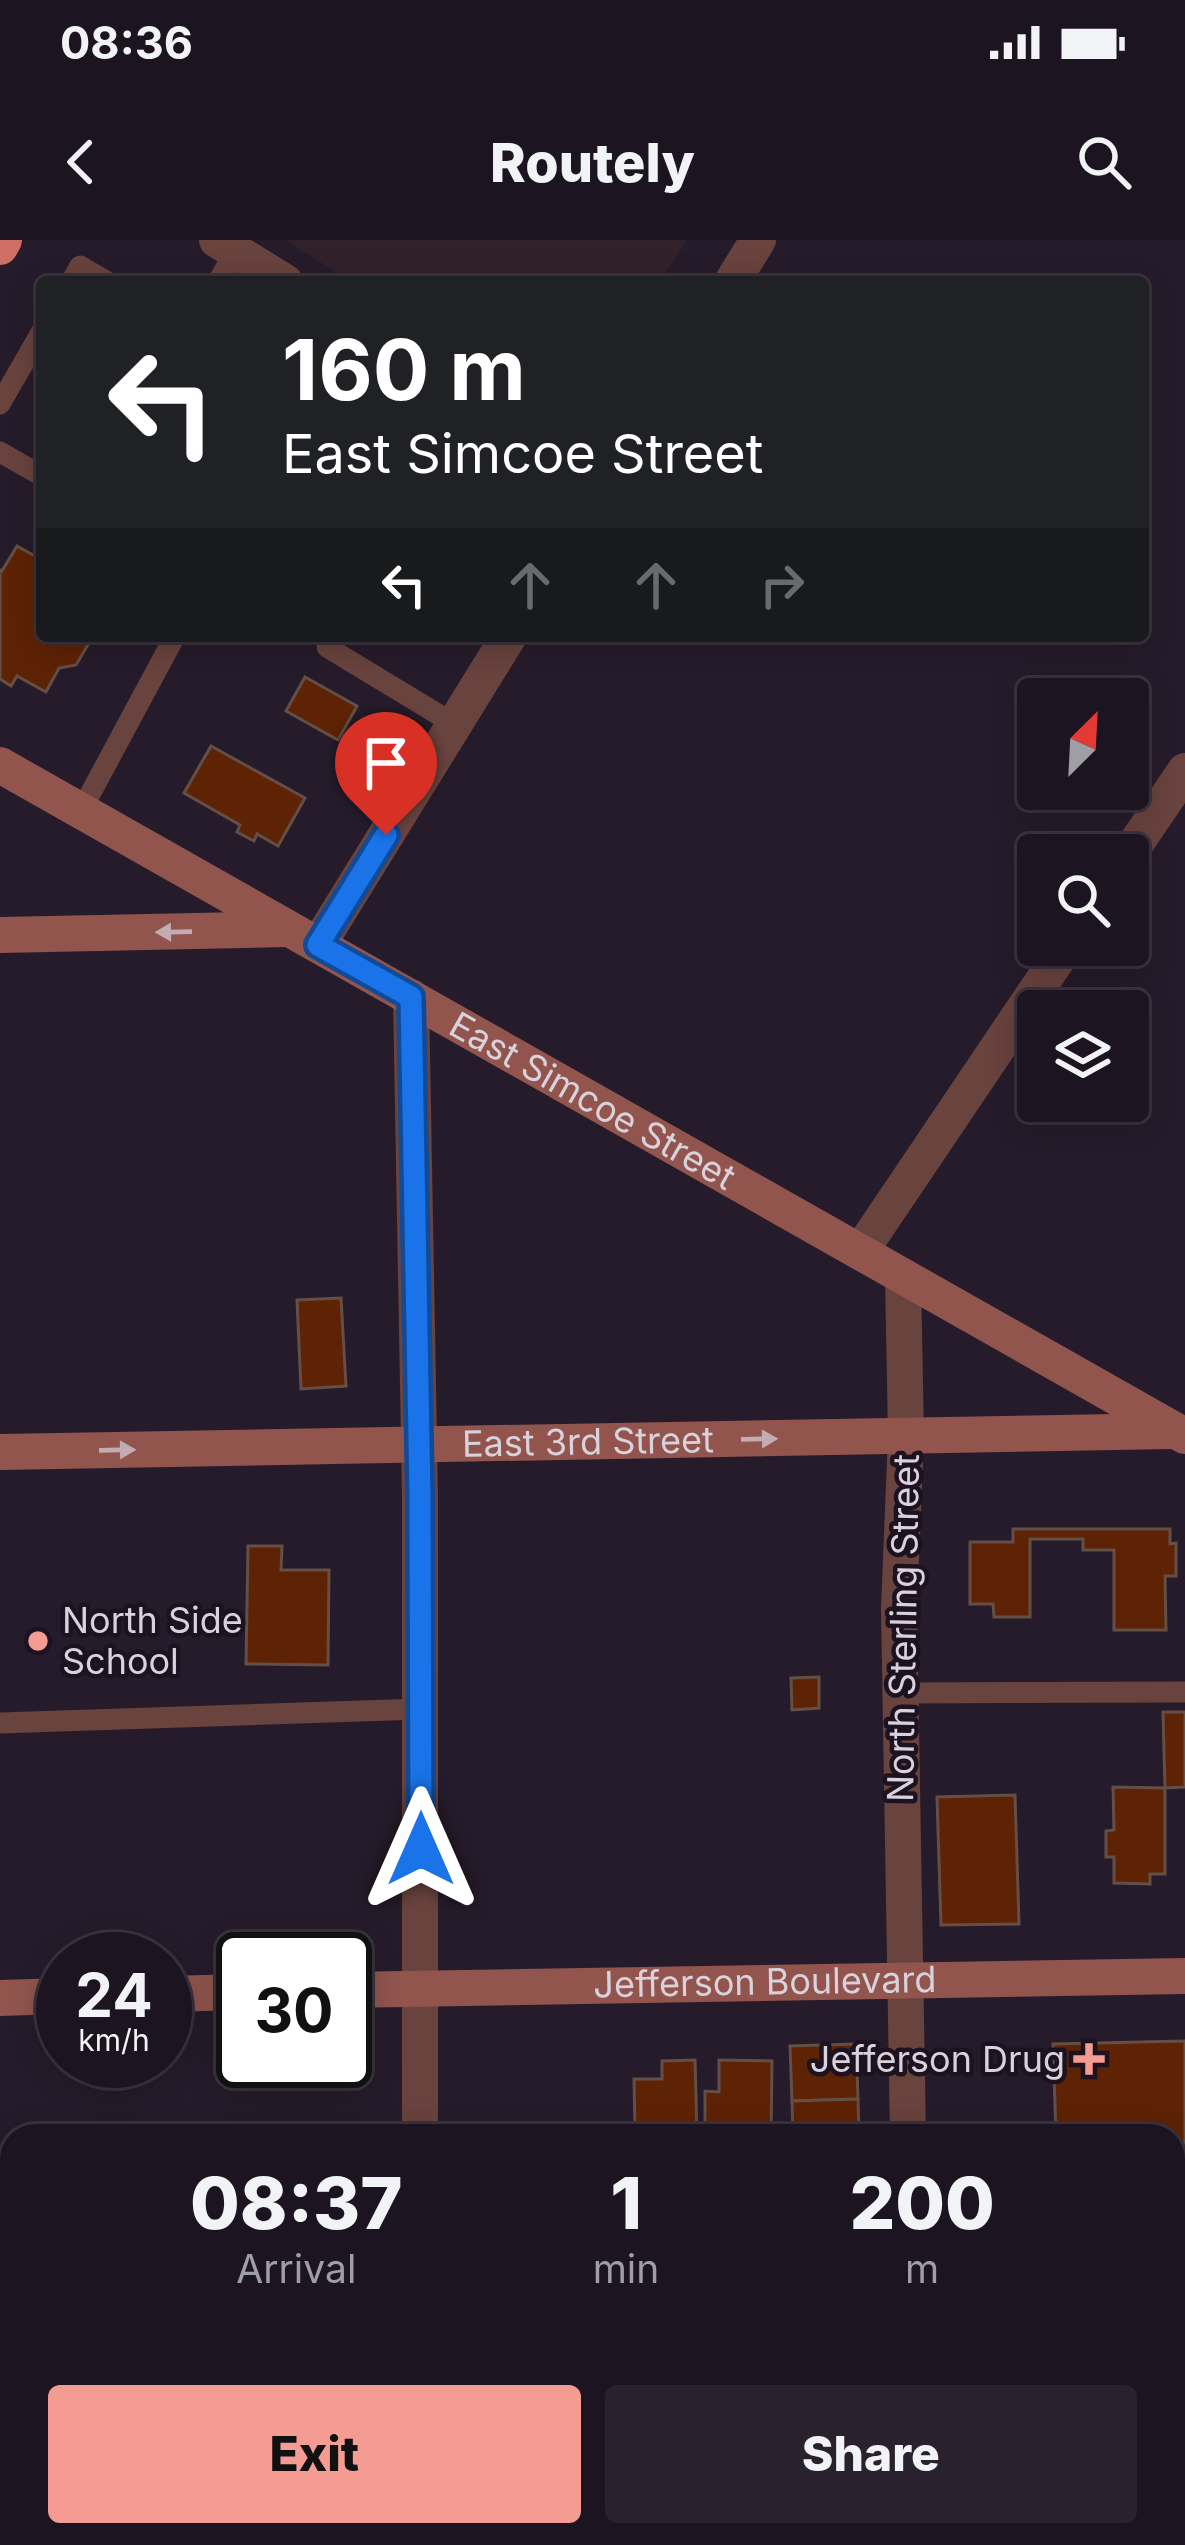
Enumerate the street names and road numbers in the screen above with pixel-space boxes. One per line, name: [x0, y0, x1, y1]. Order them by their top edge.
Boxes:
street label: East Simcoe Street: [442, 1002, 743, 1199]
street label: East 3rd Street: [462, 1417, 714, 1466]
street label: North Sterling Street: [878, 1453, 928, 1802]
street label: Jefferson Boulevard: [593, 1957, 937, 2007]

